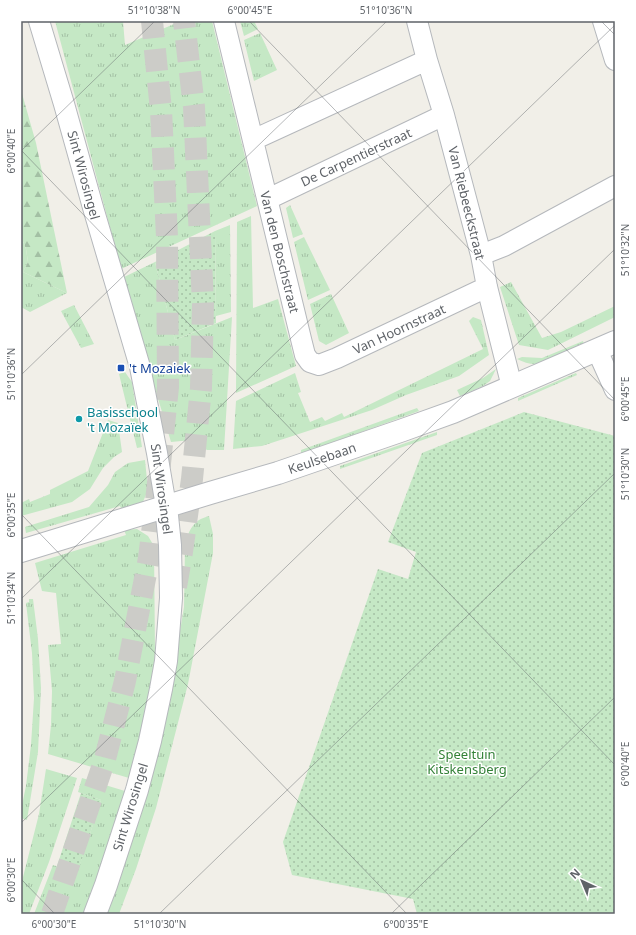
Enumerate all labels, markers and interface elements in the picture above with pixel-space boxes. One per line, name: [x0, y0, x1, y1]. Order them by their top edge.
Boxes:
text: 51°10'38"N: [128, 3, 180, 17]
text: 6°00'45"E: [228, 3, 272, 17]
text: 51°10'36"N: [360, 3, 412, 17]
street label: De Carpentierstraat: [298, 123, 415, 191]
text: 6°00'40"E: [4, 129, 18, 173]
street label: Sint Wirosingel: [63, 129, 105, 221]
street label: Van Riebeeckstraat: [444, 144, 490, 262]
street label: Van den Boschstraat: [256, 189, 304, 315]
text: 51°10'32"N: [618, 224, 632, 276]
street label: Van Hoornstraat: [350, 300, 449, 358]
text: 51°10'36"N: [4, 348, 18, 400]
place label: 't Mozaiek: [129, 359, 191, 377]
marker: 't Mozaiek: [116, 363, 126, 373]
text: 6°00'45"E: [618, 377, 632, 421]
place label: Basisschool 't Mozaïek: [87, 403, 158, 436]
marker: Basisschool 't Mozaïek: [74, 414, 84, 424]
street label: Keulsebaan: [286, 438, 358, 478]
street label: Sint Wirosingel: [147, 443, 177, 535]
text: 51°10'30"N: [618, 448, 632, 500]
text: 6°00'35"E: [4, 493, 18, 537]
text: 51°10'34"N: [4, 572, 18, 624]
text: 6°00'40"E: [618, 742, 632, 786]
park label: Speeltuin Kitskensberg: [427, 745, 507, 778]
street label: Sint Wirosingel: [108, 761, 152, 853]
text: 6°00'30"E: [4, 858, 18, 902]
north arrow: [562, 861, 602, 901]
text: N: [566, 865, 583, 882]
text: 6°00'30"E: [32, 917, 76, 931]
text: 51°10'30"N: [134, 917, 186, 931]
text: 6°00'35"E: [384, 917, 428, 931]

